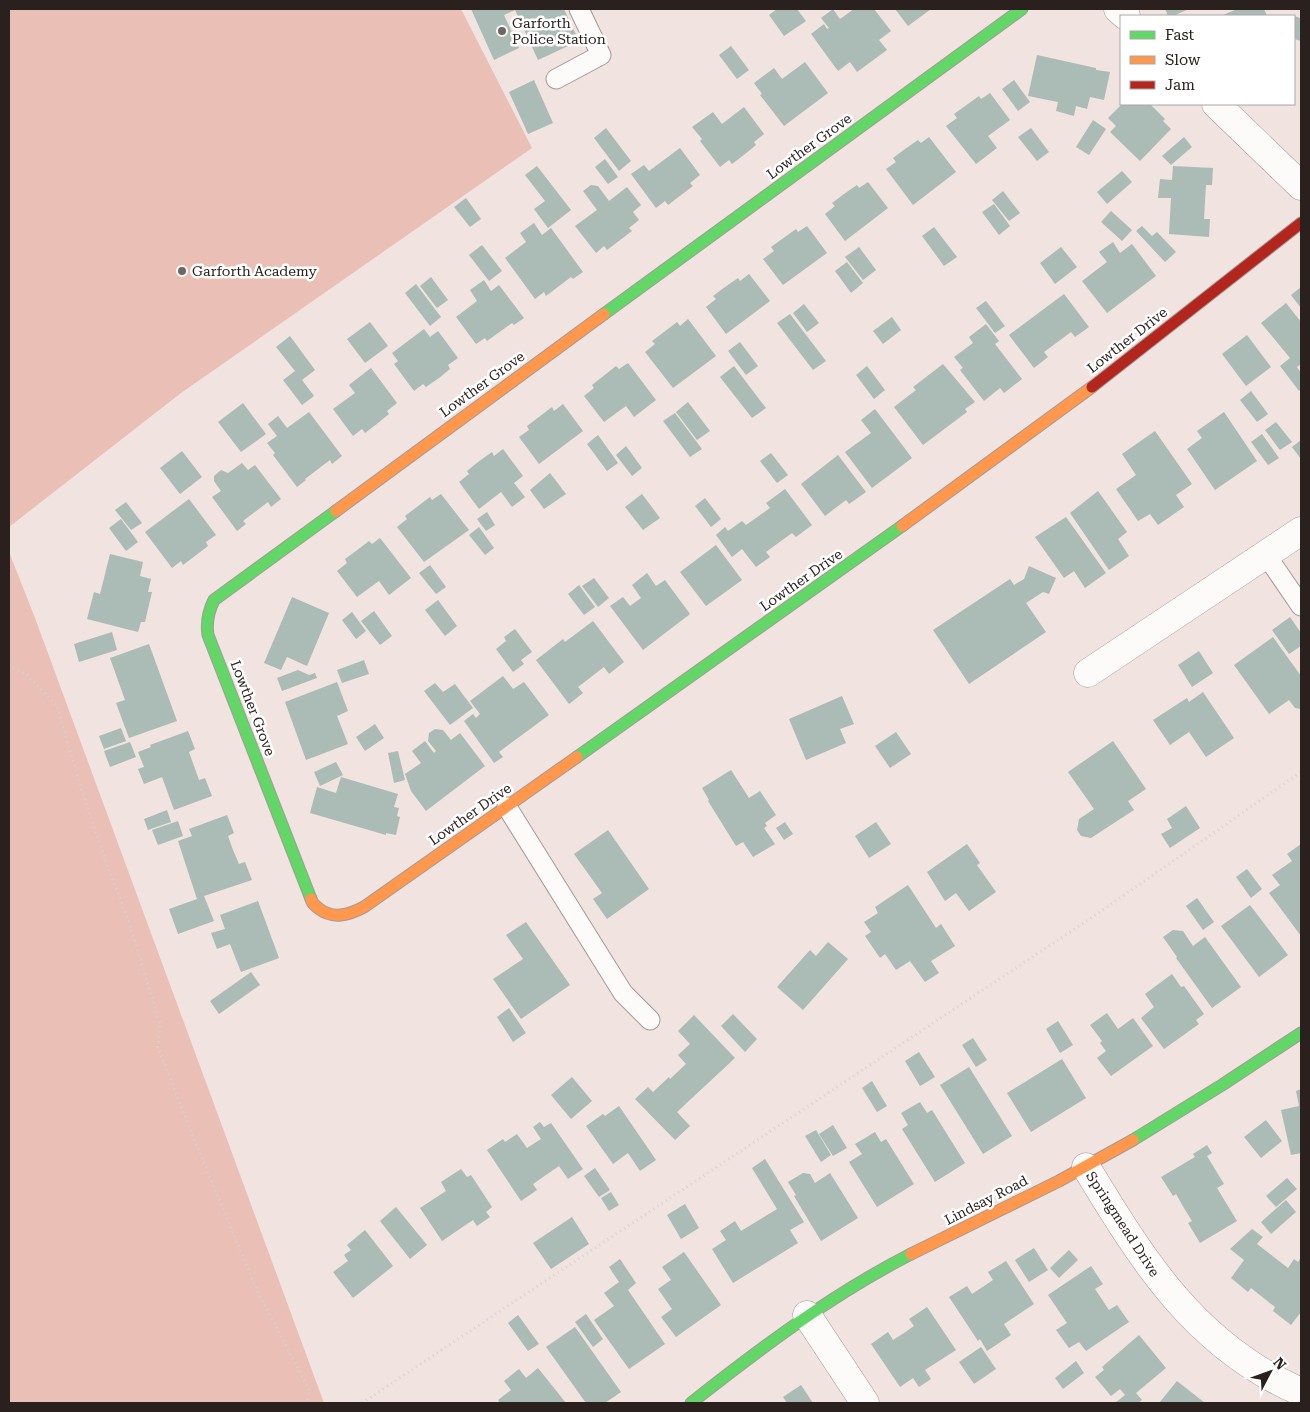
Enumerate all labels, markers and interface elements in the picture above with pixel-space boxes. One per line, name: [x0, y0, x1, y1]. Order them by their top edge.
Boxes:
place label: Garforth Police Station: [512, 15, 606, 47]
legend: [1120, 15, 1295, 105]
marker: Garforth Police Station: [496, 25, 508, 37]
text: Fast: [1165, 26, 1195, 44]
text: Slow: [1165, 51, 1201, 69]
text: Jam: [1165, 76, 1195, 94]
street label: Lowther Grove: [764, 110, 855, 182]
place label: Garforth Academy: [192, 263, 318, 279]
marker: Garforth Academy: [176, 265, 188, 277]
street label: Lowther Drive: [1084, 304, 1170, 376]
street label: Lowther Grove: [437, 348, 528, 420]
street label: Lowther Drive: [757, 545, 846, 614]
street label: Lowther Grove: [227, 658, 279, 758]
street label: Lowther Drive: [426, 779, 515, 848]
street label: Springmead Drive: [1083, 1168, 1163, 1280]
street label: Lindsay Road: [942, 1172, 1030, 1228]
north arrow: [1245, 1347, 1295, 1397]
text: N: [1270, 1354, 1290, 1373]

